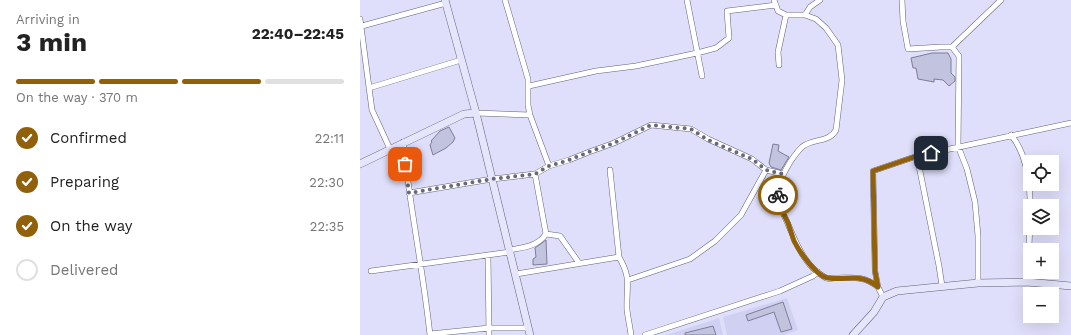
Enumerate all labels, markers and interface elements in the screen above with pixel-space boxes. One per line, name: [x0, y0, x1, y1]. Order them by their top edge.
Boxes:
text: Arriving in: [16, 12, 80, 27]
text: 22:40–22:45: [252, 25, 344, 43]
text: 3 min: [16, 27, 87, 57]
text: On the way · 370 m: [16, 90, 138, 105]
icon: check: [16, 127, 38, 149]
text: Confirmed: [50, 129, 127, 147]
text: 22:11: [315, 131, 344, 146]
pin: [914, 136, 948, 170]
icon: home: [920, 142, 942, 164]
pin: [388, 147, 422, 181]
icon: bag: [394, 153, 416, 175]
map controls: [1023, 155, 1059, 323]
button: locate: [1023, 155, 1059, 191]
icon: check: [16, 171, 38, 193]
text: Preparing: [50, 173, 119, 191]
text: 22:30: [309, 175, 344, 190]
courier: [758, 175, 798, 215]
icon: bike: [767, 184, 789, 206]
button: layers: [1023, 199, 1059, 235]
icon: check: [16, 215, 38, 237]
text: On the way: [50, 217, 132, 235]
text: 22:35: [310, 219, 344, 234]
button: +: [1023, 243, 1059, 279]
text: Delivered: [50, 261, 118, 279]
button: −: [1023, 287, 1059, 323]

